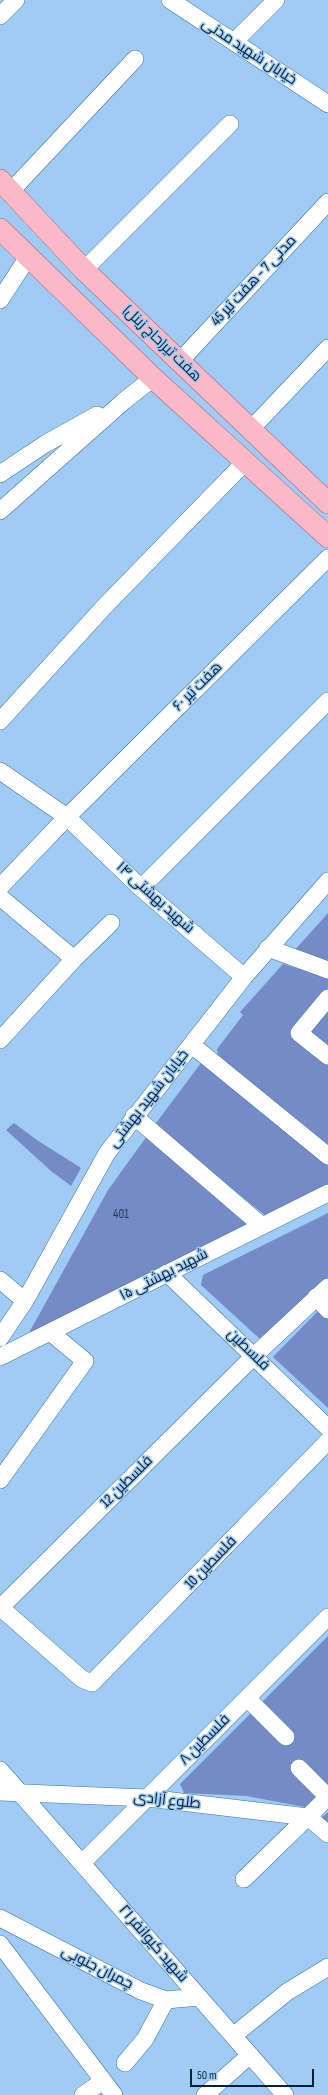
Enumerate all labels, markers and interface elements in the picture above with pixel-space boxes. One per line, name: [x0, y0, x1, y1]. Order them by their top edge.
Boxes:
street label: خیابان شهید مدنی: [198, 14, 300, 90]
street label: مدنی 7 - هفت تیر 45: [207, 232, 301, 330]
street label: هفت تیر(حاج زینل): [119, 302, 205, 386]
street label: هفت تیر ۶۰: [170, 659, 226, 715]
street label: شهید بهشتی ۱۴: [112, 858, 198, 938]
street label: خیابان شهید بهشتی: [105, 1046, 193, 1152]
house number: 401: [113, 1207, 129, 1223]
street label: شهید بهشتی ۱۵: [117, 1245, 211, 1305]
street label: فلسطین: [223, 1325, 273, 1375]
street label: فلسطین 12: [97, 1452, 157, 1512]
street label: فلسطین 10: [181, 1533, 241, 1593]
street label: فلسطین ۸: [176, 1711, 234, 1769]
street label: طلوع آزادی: [132, 1789, 202, 1813]
street label: شهید کیوانفر ۲۱: [115, 1902, 191, 1986]
street label: چمران جنوبی: [58, 1942, 136, 1994]
scale bar: [192, 2061, 316, 2087]
text: 50 m: [197, 2068, 217, 2083]

